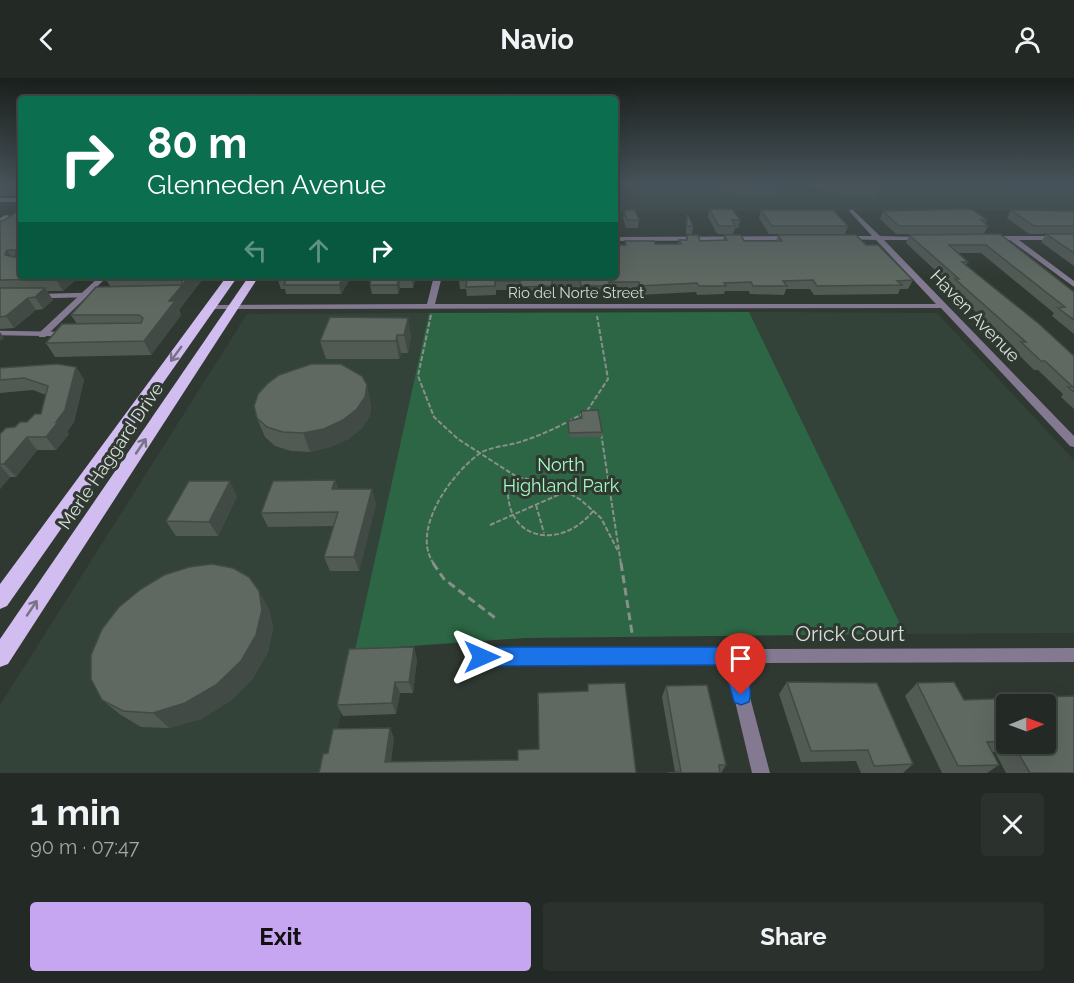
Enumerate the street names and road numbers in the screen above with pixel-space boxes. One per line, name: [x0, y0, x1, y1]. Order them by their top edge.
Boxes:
street label: Haven Avenue: [926, 265, 1025, 366]
street label: Rio del Norte Street: [508, 284, 644, 302]
street label: Merle Haggard Drive: [54, 378, 168, 533]
street label: Orick Court: [795, 621, 905, 646]

